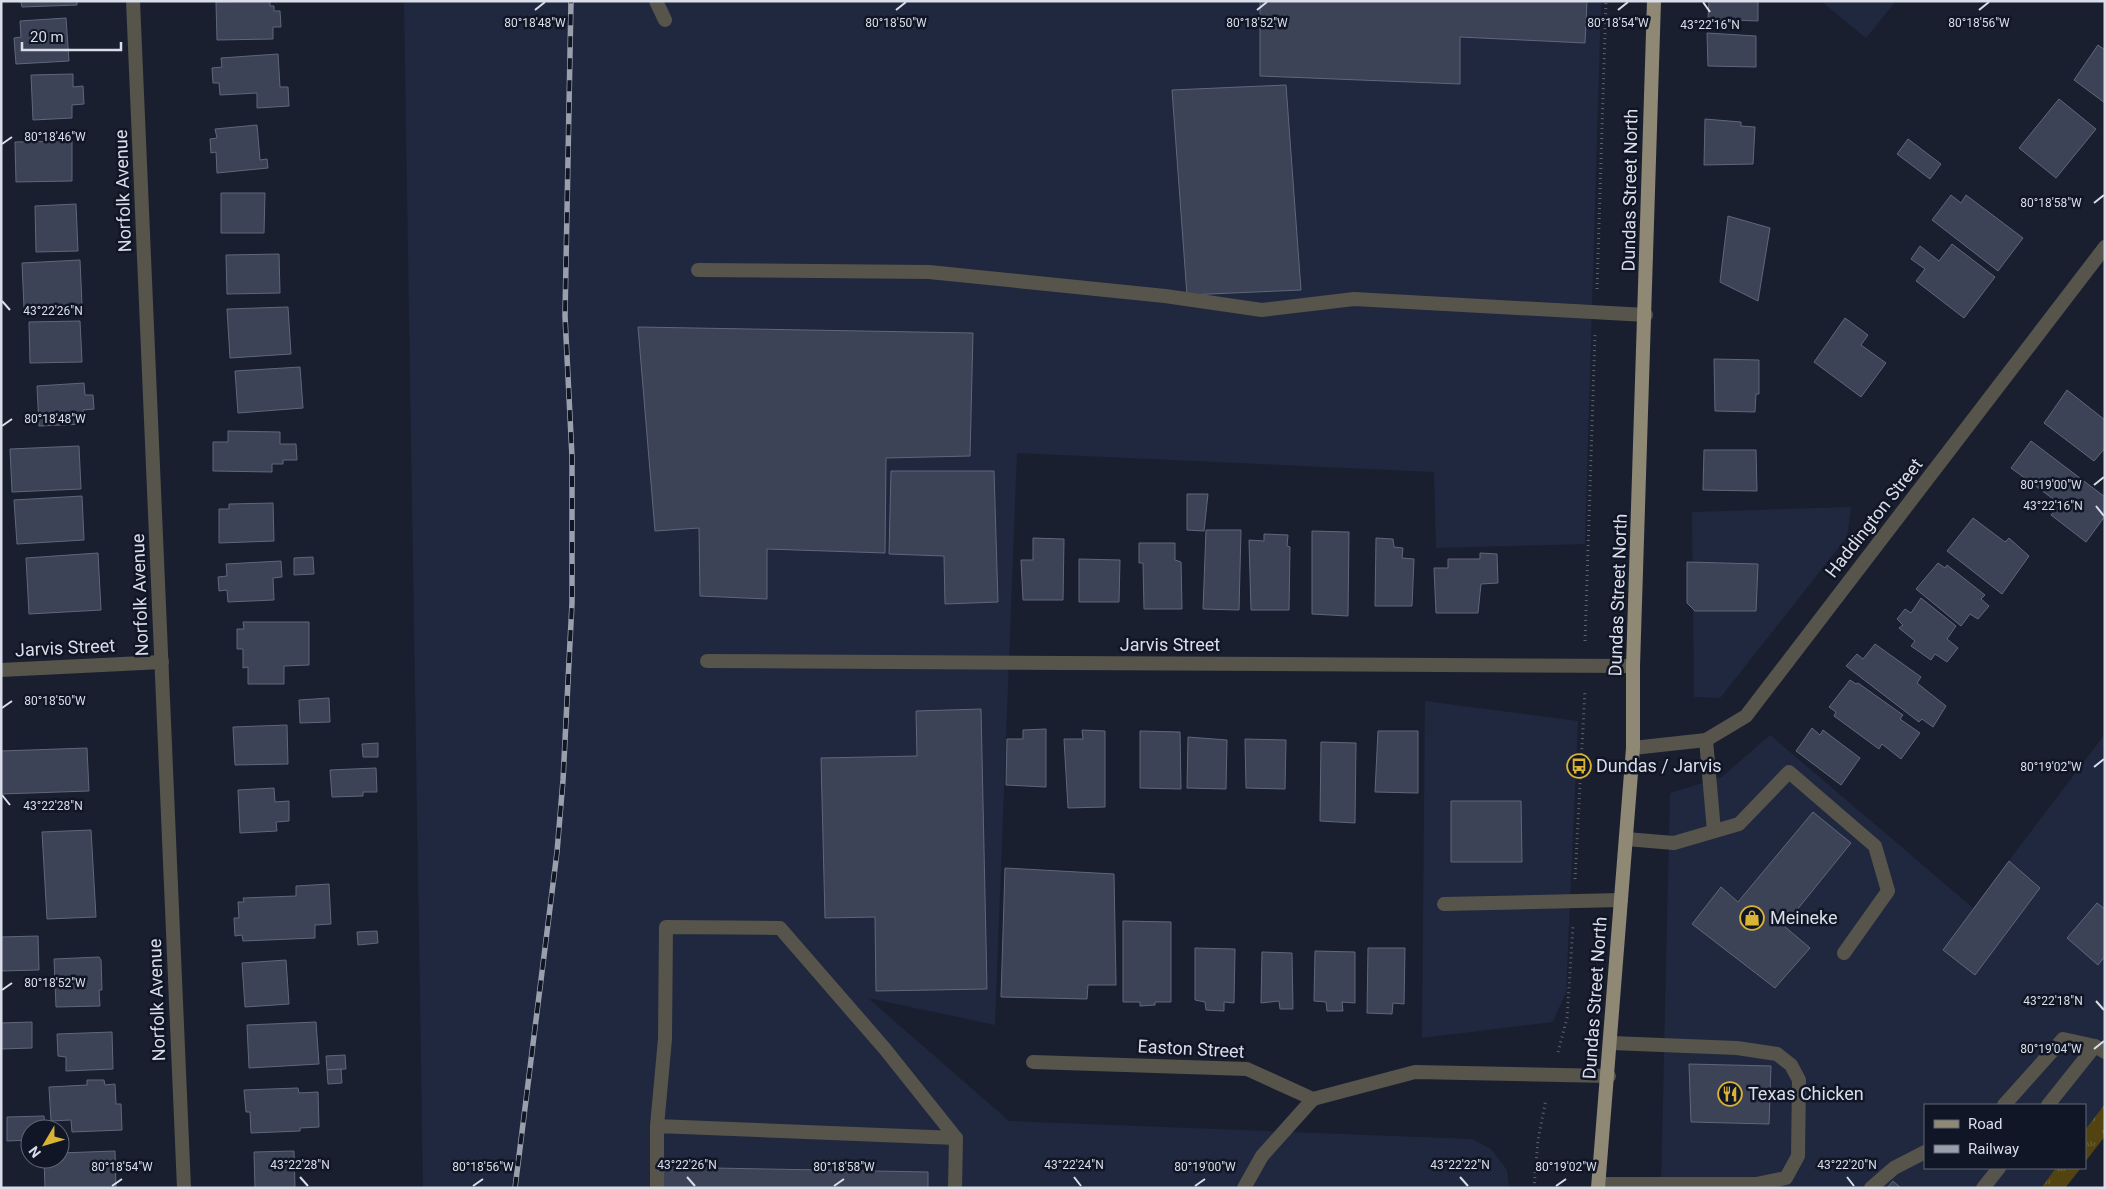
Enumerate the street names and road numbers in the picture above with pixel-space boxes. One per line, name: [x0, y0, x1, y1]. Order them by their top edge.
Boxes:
street label: Dundas Street North: [1618, 108, 1641, 272]
street label: Norfolk Avenue: [110, 129, 135, 253]
street label: Haddington Street: [1821, 454, 1927, 581]
street label: Dundas Street North: [1604, 513, 1631, 677]
street label: Norfolk Avenue: [127, 533, 152, 657]
street label: Jarvis Street: [14, 634, 116, 661]
street label: Jarvis Street: [1120, 634, 1220, 655]
street label: Dundas Street North: [1578, 916, 1611, 1080]
street label: Norfolk Avenue: [144, 938, 169, 1062]
street label: Easton Street: [1137, 1035, 1245, 1062]

